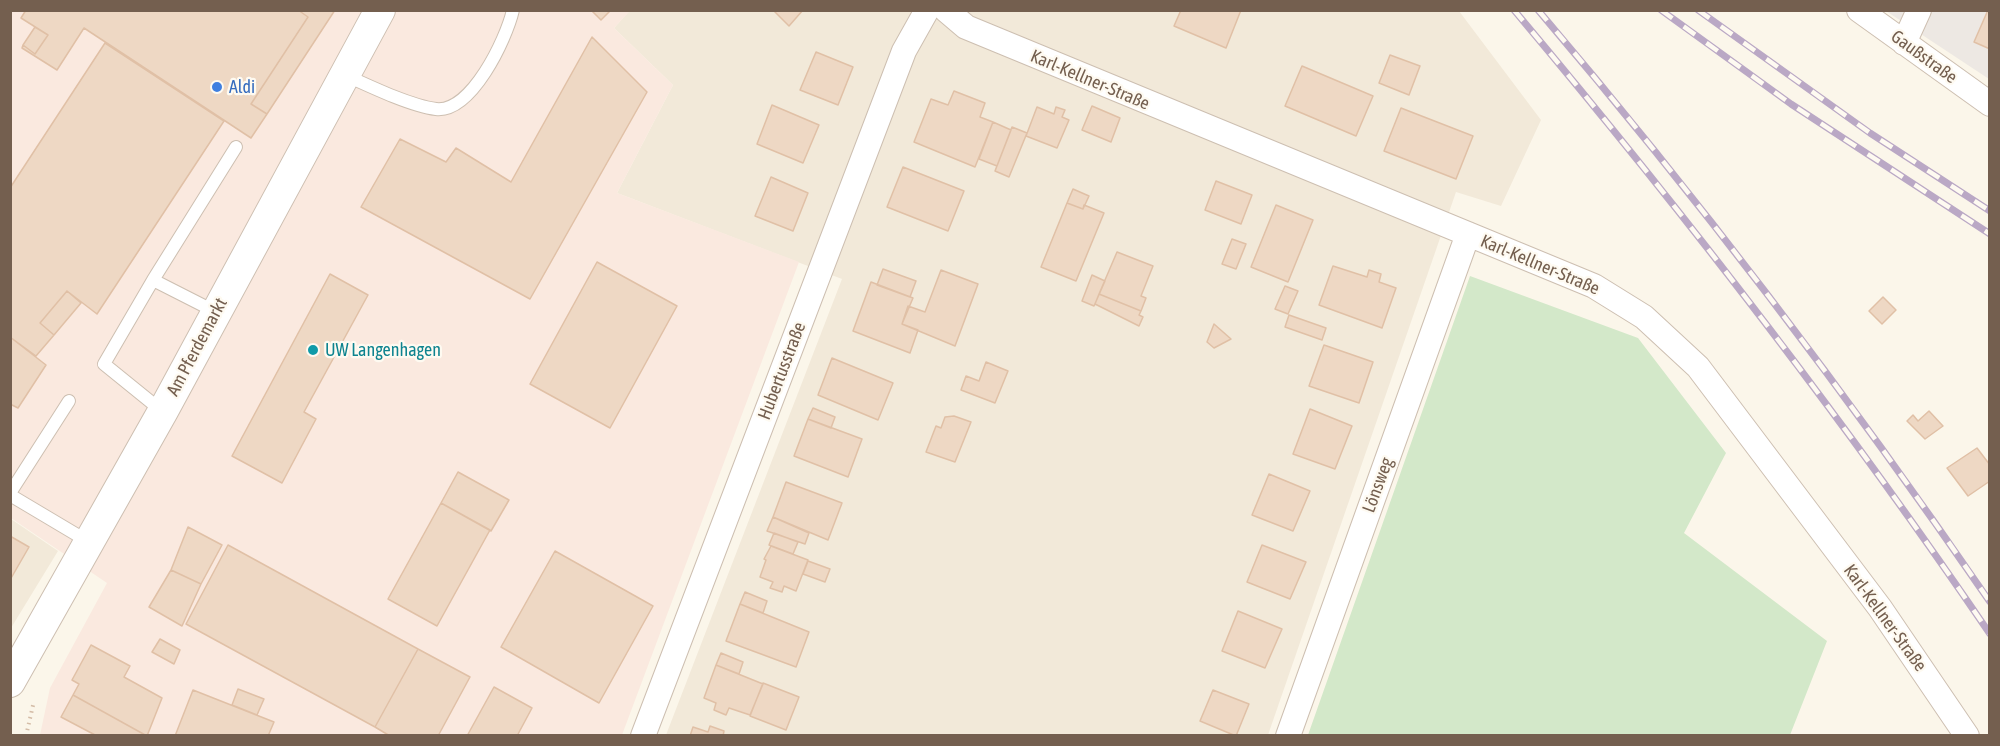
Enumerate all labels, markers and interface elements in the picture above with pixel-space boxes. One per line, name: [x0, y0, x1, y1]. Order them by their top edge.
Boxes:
street label: Gaußstraße: [1887, 26, 1961, 88]
street label: Karl-Kellner-Straße: [1027, 45, 1153, 115]
place label: Aldi: [229, 76, 255, 98]
marker: Aldi: [210, 80, 224, 94]
street label: Karl-Kellner-Straße: [1477, 230, 1603, 300]
street label: Am Pferdemarkt: [162, 294, 232, 400]
street label: Hubertusstraße: [754, 319, 810, 423]
place label: UW Langenhagen: [325, 339, 441, 361]
marker: UW Langenhagen: [306, 343, 320, 357]
street label: Lönsweg: [1358, 455, 1398, 515]
street label: Karl-Kellner-Straße: [1839, 560, 1931, 676]

